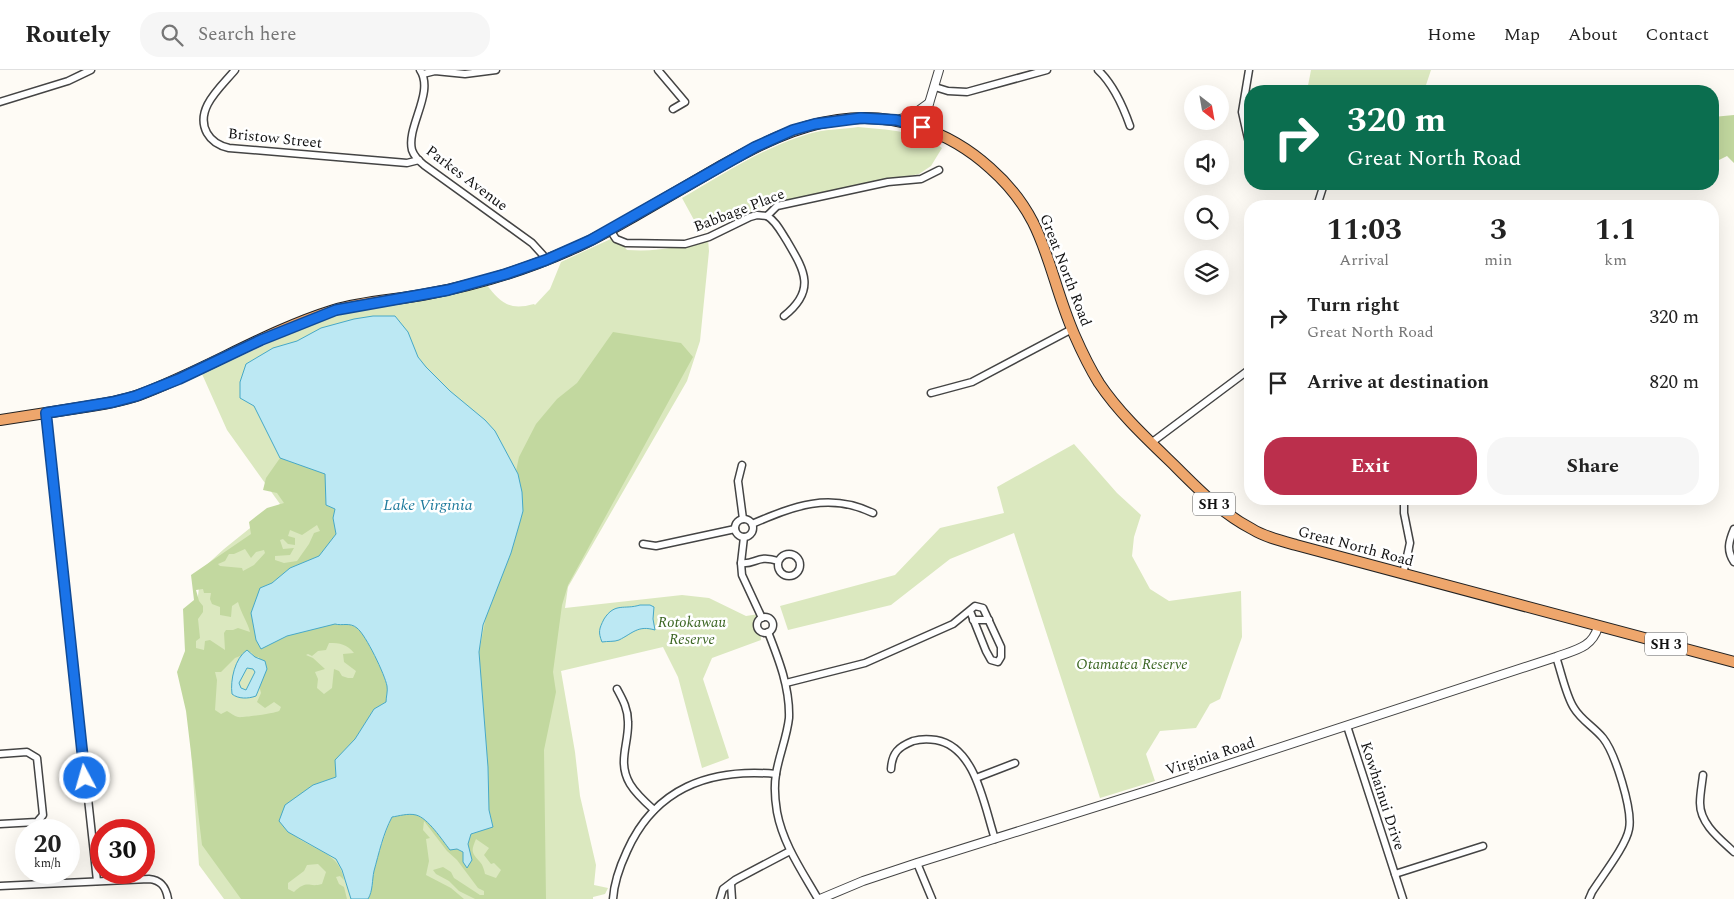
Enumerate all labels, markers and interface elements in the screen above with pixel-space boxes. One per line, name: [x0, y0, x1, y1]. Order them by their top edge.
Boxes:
search box: [140, 12, 490, 57]
text: Routely: [25, 17, 110, 53]
text: Search here: [198, 20, 296, 49]
icon: search: [158, 21, 186, 49]
text: Home: [1427, 21, 1476, 48]
text: Map: [1504, 21, 1540, 48]
text: About: [1568, 21, 1618, 48]
text: Contact: [1646, 21, 1709, 48]
north arrow: [1184, 85, 1229, 130]
map controls: [1184, 85, 1229, 295]
text: 320 m: [1347, 94, 1446, 147]
icon: right: [1264, 105, 1329, 170]
pin: [901, 106, 943, 148]
icon: arrive: [908, 113, 936, 141]
street label: Bristow Street: [227, 122, 323, 155]
street label: Parkes Avenue: [421, 140, 513, 217]
button: sound: [1184, 140, 1229, 185]
text: Great North Road: [1347, 142, 1521, 175]
street label: Babbage Place: [690, 183, 788, 238]
button: search: [1184, 195, 1229, 240]
text: 11:03: [1326, 207, 1402, 253]
text: 3: [1490, 207, 1507, 253]
text: 1.1: [1595, 207, 1637, 253]
street label: Great North Road: [1033, 211, 1098, 330]
text: Arrival: [1339, 248, 1389, 272]
text: min: [1484, 248, 1512, 272]
text: km: [1604, 248, 1627, 272]
button: layers: [1184, 250, 1229, 295]
text: Turn right: [1307, 291, 1400, 320]
text: 320 m: [1649, 303, 1699, 332]
icon: right: [1264, 304, 1292, 332]
text: Great North Road: [1307, 320, 1434, 344]
text: Arrive at destination: [1307, 368, 1489, 397]
text: 820 m: [1649, 368, 1699, 397]
icon: arrive: [1264, 369, 1292, 397]
button: Exit: [1264, 437, 1477, 495]
button: Share: [1487, 437, 1699, 495]
road number: SH 3: [1193, 492, 1235, 516]
water label: Lake Virginia: [383, 493, 473, 517]
street label: Great North Road: [1295, 520, 1416, 573]
park label: Rotokawau Reserve: [658, 611, 726, 651]
road number: SH 3: [1645, 632, 1687, 656]
park label: Otamatea Reserve: [1076, 653, 1188, 676]
street label: Virginia Road: [1162, 731, 1258, 782]
street label: Kowhainui Drive: [1354, 739, 1411, 853]
position arrow: [58, 751, 110, 803]
speed limit sign: 30: [90, 819, 155, 884]
text: 20: [33, 826, 62, 864]
text: km/h: [34, 854, 61, 873]

